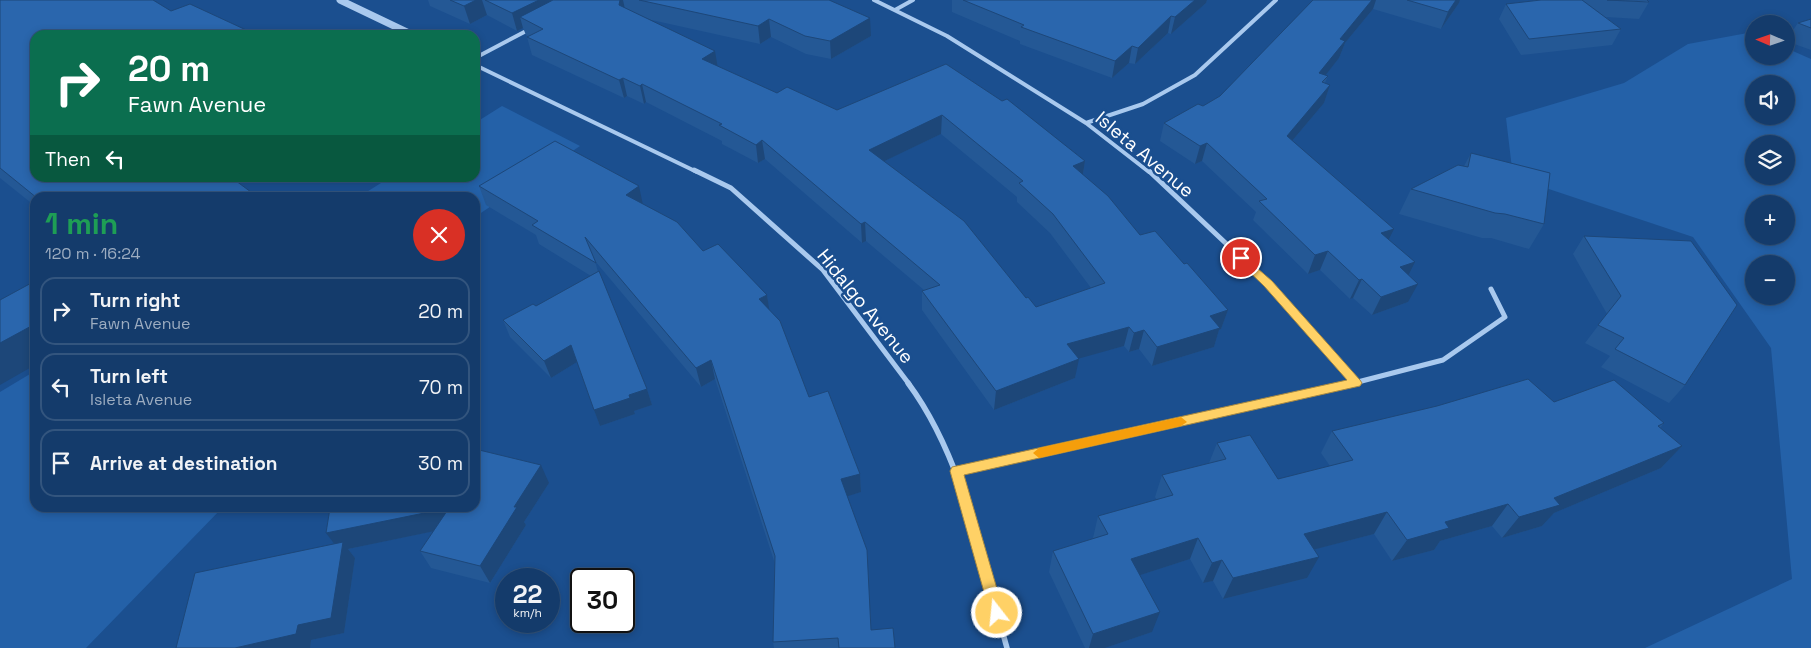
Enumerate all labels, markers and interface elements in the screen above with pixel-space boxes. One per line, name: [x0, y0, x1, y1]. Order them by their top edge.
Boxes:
north arrow: [1745, 15, 1795, 65]
map controls: [1745, 15, 1795, 305]
text: 20 m: [128, 47, 210, 91]
icon: right: [45, 50, 110, 115]
button: sound: [1745, 75, 1795, 125]
text: Fawn Avenue: [128, 90, 266, 118]
street label: Isleta Avenue: [1090, 106, 1199, 203]
button: layers: [1745, 135, 1795, 185]
icon: left: [101, 145, 129, 173]
text: Then: [45, 147, 91, 172]
button: +: [1745, 195, 1795, 245]
text: 1 min: [45, 204, 118, 243]
button: close: [413, 209, 465, 261]
pin: [1220, 237, 1262, 279]
text: 120 m · 16:24: [45, 243, 140, 264]
street label: Hidalgo Avenue: [812, 244, 920, 369]
icon: arrive: [1227, 244, 1255, 272]
button: −: [1745, 255, 1795, 305]
text: Turn right: [90, 288, 180, 313]
icon: right: [47, 297, 75, 325]
text: 20 m: [418, 299, 463, 324]
text: Fawn Avenue: [90, 313, 191, 334]
text: Turn left: [90, 364, 168, 389]
icon: left: [47, 373, 75, 401]
text: 70 m: [419, 375, 463, 400]
text: Isleta Avenue: [90, 389, 192, 410]
icon: arrive: [47, 449, 75, 477]
text: Arrive at destination: [90, 451, 278, 476]
text: 30 m: [418, 451, 463, 476]
speed limit sign: 30: [570, 568, 635, 633]
text: 22: [513, 578, 542, 610]
position arrow: [970, 586, 1022, 638]
text: km/h: [513, 605, 542, 621]

